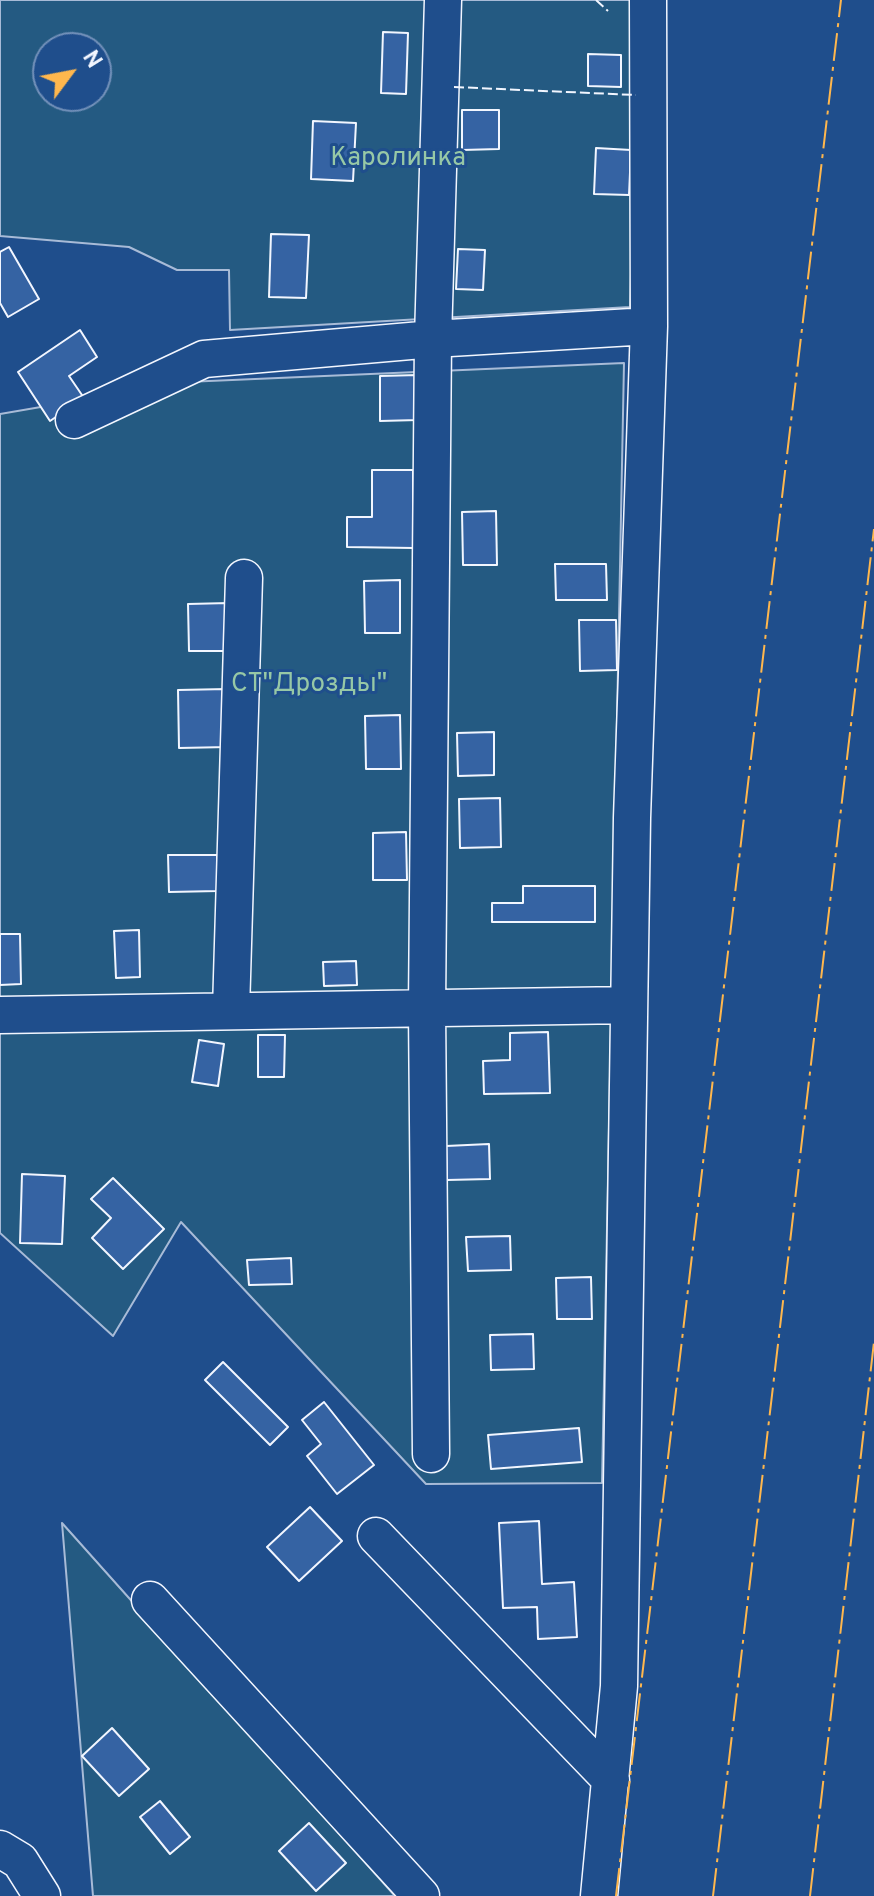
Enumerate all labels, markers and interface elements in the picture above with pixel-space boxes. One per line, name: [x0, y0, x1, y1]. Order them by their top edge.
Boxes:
north arrow: [32, 32, 112, 112]
text: N: [75, 46, 107, 74]
park label: Каролинка: [330, 144, 466, 176]
park label: СТ"Дрозды": [231, 670, 387, 702]

